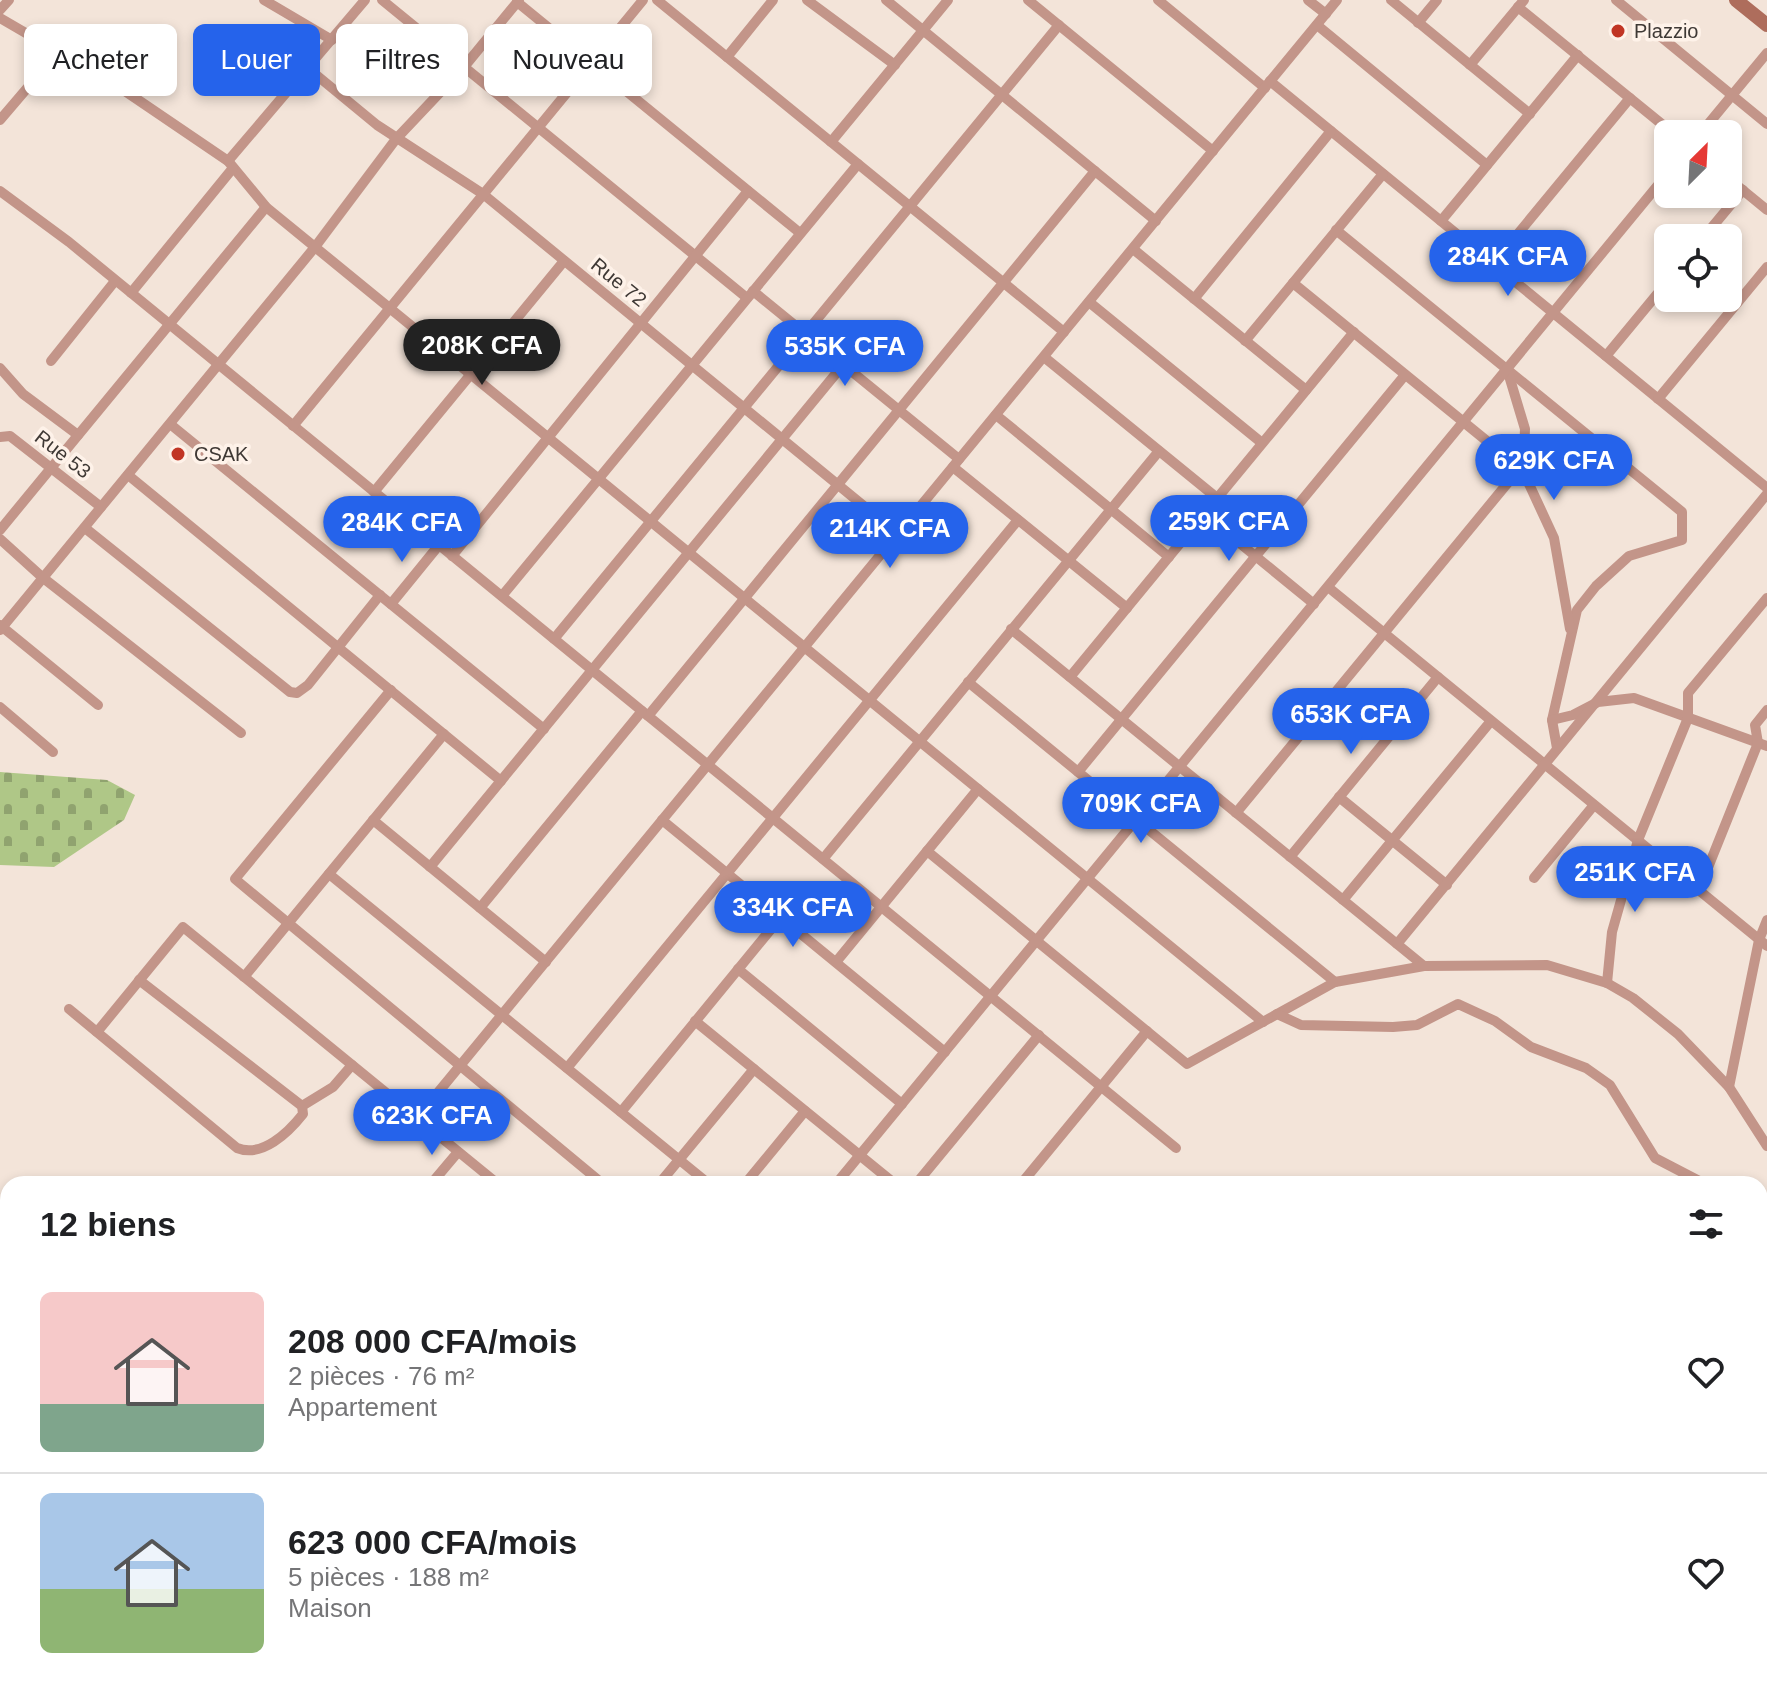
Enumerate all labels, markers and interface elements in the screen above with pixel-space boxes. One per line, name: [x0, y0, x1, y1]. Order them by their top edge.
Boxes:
place label: Plazzio: [1634, 20, 1698, 42]
marker: Plazzio: [1609, 22, 1627, 40]
chip: Acheter: [24, 24, 177, 96]
chip: Louer: [193, 24, 320, 96]
chip: Filtres: [336, 24, 468, 96]
chip: Nouveau: [484, 24, 652, 96]
north arrow: [1654, 120, 1742, 208]
map controls: [1654, 120, 1742, 312]
button: locate: [1654, 224, 1742, 312]
pin: 284K CFA: [1425, 230, 1591, 298]
text: 284K CFA: [1447, 241, 1569, 271]
street label: Rue 72: [587, 253, 651, 311]
pin: 208K CFA: [399, 319, 565, 387]
pin: 535K CFA: [762, 320, 928, 388]
text: 208K CFA: [421, 330, 543, 360]
text: 535K CFA: [784, 331, 906, 361]
street label: Rue 53: [31, 425, 95, 483]
pin: 629K CFA: [1471, 434, 1637, 502]
place label: CSAK: [194, 443, 249, 465]
marker: CSAK: [169, 445, 187, 463]
text: 629K CFA: [1493, 445, 1615, 475]
pin: 259K CFA: [1146, 495, 1312, 563]
pin: 284K CFA: [319, 496, 485, 564]
pin: 214K CFA: [807, 502, 973, 570]
text: 259K CFA: [1168, 506, 1290, 536]
text: 284K CFA: [341, 507, 463, 537]
text: 214K CFA: [829, 513, 951, 543]
pin: 653K CFA: [1268, 688, 1434, 756]
text: 653K CFA: [1290, 699, 1412, 729]
pin: 709K CFA: [1058, 777, 1224, 845]
text: 709K CFA: [1080, 788, 1202, 818]
pin: 251K CFA: [1552, 846, 1718, 914]
text: 251K CFA: [1574, 857, 1696, 887]
pin: 334K CFA: [710, 881, 876, 949]
text: 334K CFA: [732, 892, 854, 922]
pin: 623K CFA: [349, 1089, 515, 1157]
text: 623K CFA: [371, 1100, 493, 1130]
icon: filters: [1684, 1202, 1728, 1246]
text: 12 biens: [40, 1205, 176, 1243]
text: 208 000 CFA/mois: [288, 1322, 577, 1360]
icon: home: [104, 1324, 200, 1420]
icon: heart: [1684, 1350, 1728, 1394]
text: 2 pièces · 76 m²: [288, 1361, 474, 1391]
text: Appartement: [288, 1392, 437, 1422]
text: 623 000 CFA/mois: [288, 1523, 577, 1561]
icon: home: [104, 1525, 200, 1621]
icon: heart: [1684, 1551, 1728, 1595]
text: 5 pièces · 188 m²: [288, 1562, 489, 1592]
text: Maison: [288, 1593, 372, 1623]

